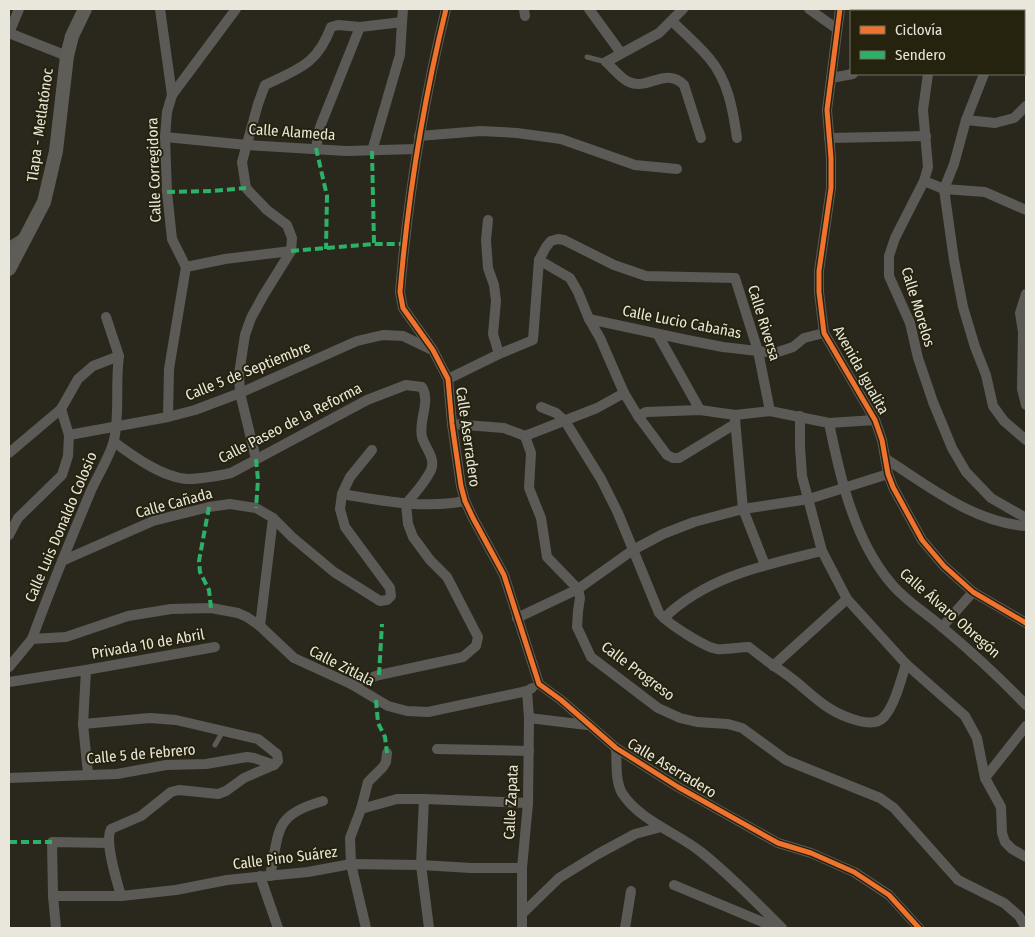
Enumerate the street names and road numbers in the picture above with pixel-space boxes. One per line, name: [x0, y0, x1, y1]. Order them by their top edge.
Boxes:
street label: Tlapa - Metlatónoc: [23, 66, 57, 183]
street label: Calle Corregidora: [143, 117, 165, 223]
street label: Calle Alameda: [248, 120, 336, 144]
street label: Calle Morelos: [897, 265, 939, 349]
street label: Calle Riversa: [744, 283, 784, 363]
street label: Calle Lucio Cabañas: [621, 302, 743, 342]
street label: Avenida Igualita: [829, 323, 893, 417]
street label: Calle 5 de Septiembre: [183, 338, 313, 404]
street label: Calle Paseo de la Reforma: [215, 379, 365, 467]
street label: Calle Aserradero: [452, 386, 484, 488]
street label: Calle Luis Donaldo Colosio: [21, 449, 101, 605]
street label: Calle Cañada: [134, 484, 214, 522]
street label: Calle Álvaro Obregón: [896, 564, 1004, 662]
street label: Privada 10 de Abril: [90, 625, 206, 663]
street label: Calle Progreso: [598, 638, 678, 705]
street label: Calle Zitlala: [306, 642, 378, 690]
street label: Calle Aserradero: [624, 734, 720, 802]
street label: Calle 5 de Febrero: [86, 740, 196, 768]
street label: Calle Zapata: [500, 764, 522, 840]
street label: Calle Pino Suárez: [232, 843, 338, 873]

